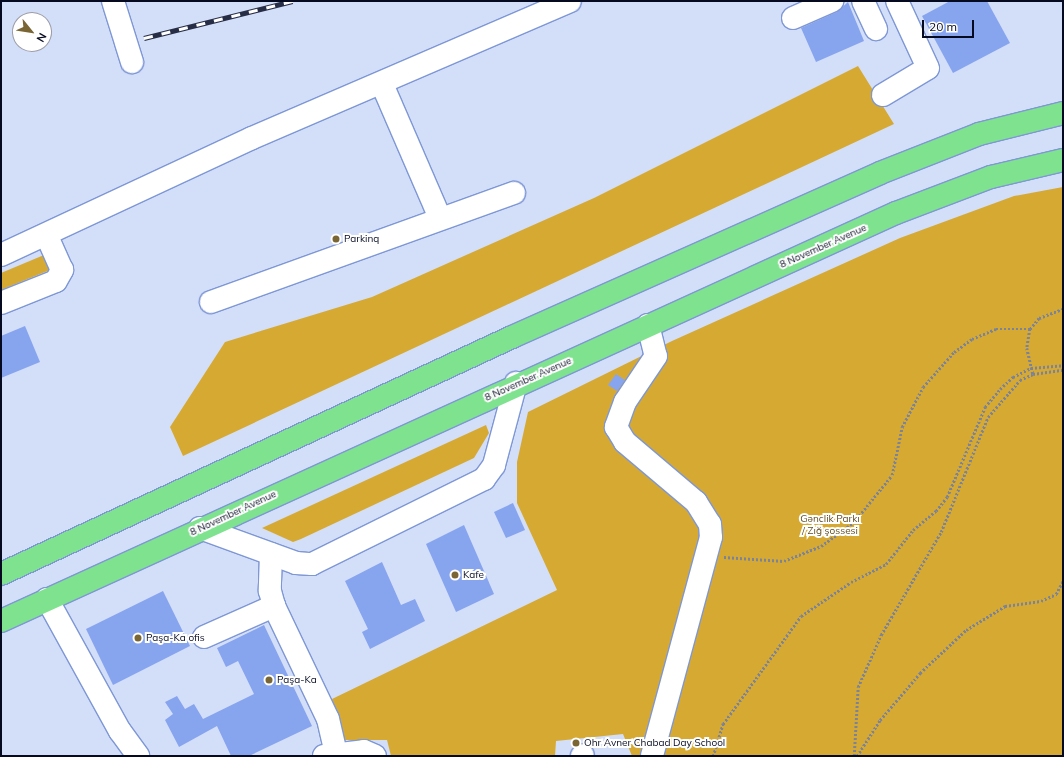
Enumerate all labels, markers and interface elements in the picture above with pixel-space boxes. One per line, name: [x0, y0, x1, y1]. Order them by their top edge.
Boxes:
north arrow: [12, 12, 52, 52]
scale bar: [924, 12, 976, 38]
text: 20 m: [929, 19, 957, 34]
text: N: [33, 30, 50, 45]
street label: 8 November Avenue: [778, 221, 868, 271]
place label: Parkinq: [344, 233, 379, 245]
marker: Parkinq: [331, 234, 341, 244]
street label: 8 November Avenue: [483, 354, 573, 404]
street label: 8 November Avenue: [188, 488, 278, 538]
park label: Gənclik Parkı / Zığ şossesi: [800, 512, 860, 536]
place label: Kafe: [463, 569, 484, 581]
marker: Kafe: [450, 570, 460, 580]
place label: Paşa-Ka ofis: [146, 632, 205, 644]
marker: Paşa-Ka ofis: [133, 633, 143, 643]
place label: Paşa-Ka: [277, 674, 317, 686]
marker: Paşa-Ka: [264, 675, 274, 685]
place label: Ohr Avner Chabad Day School: [584, 737, 725, 749]
marker: Ohr Avner Chabad Day School: [571, 738, 581, 748]

